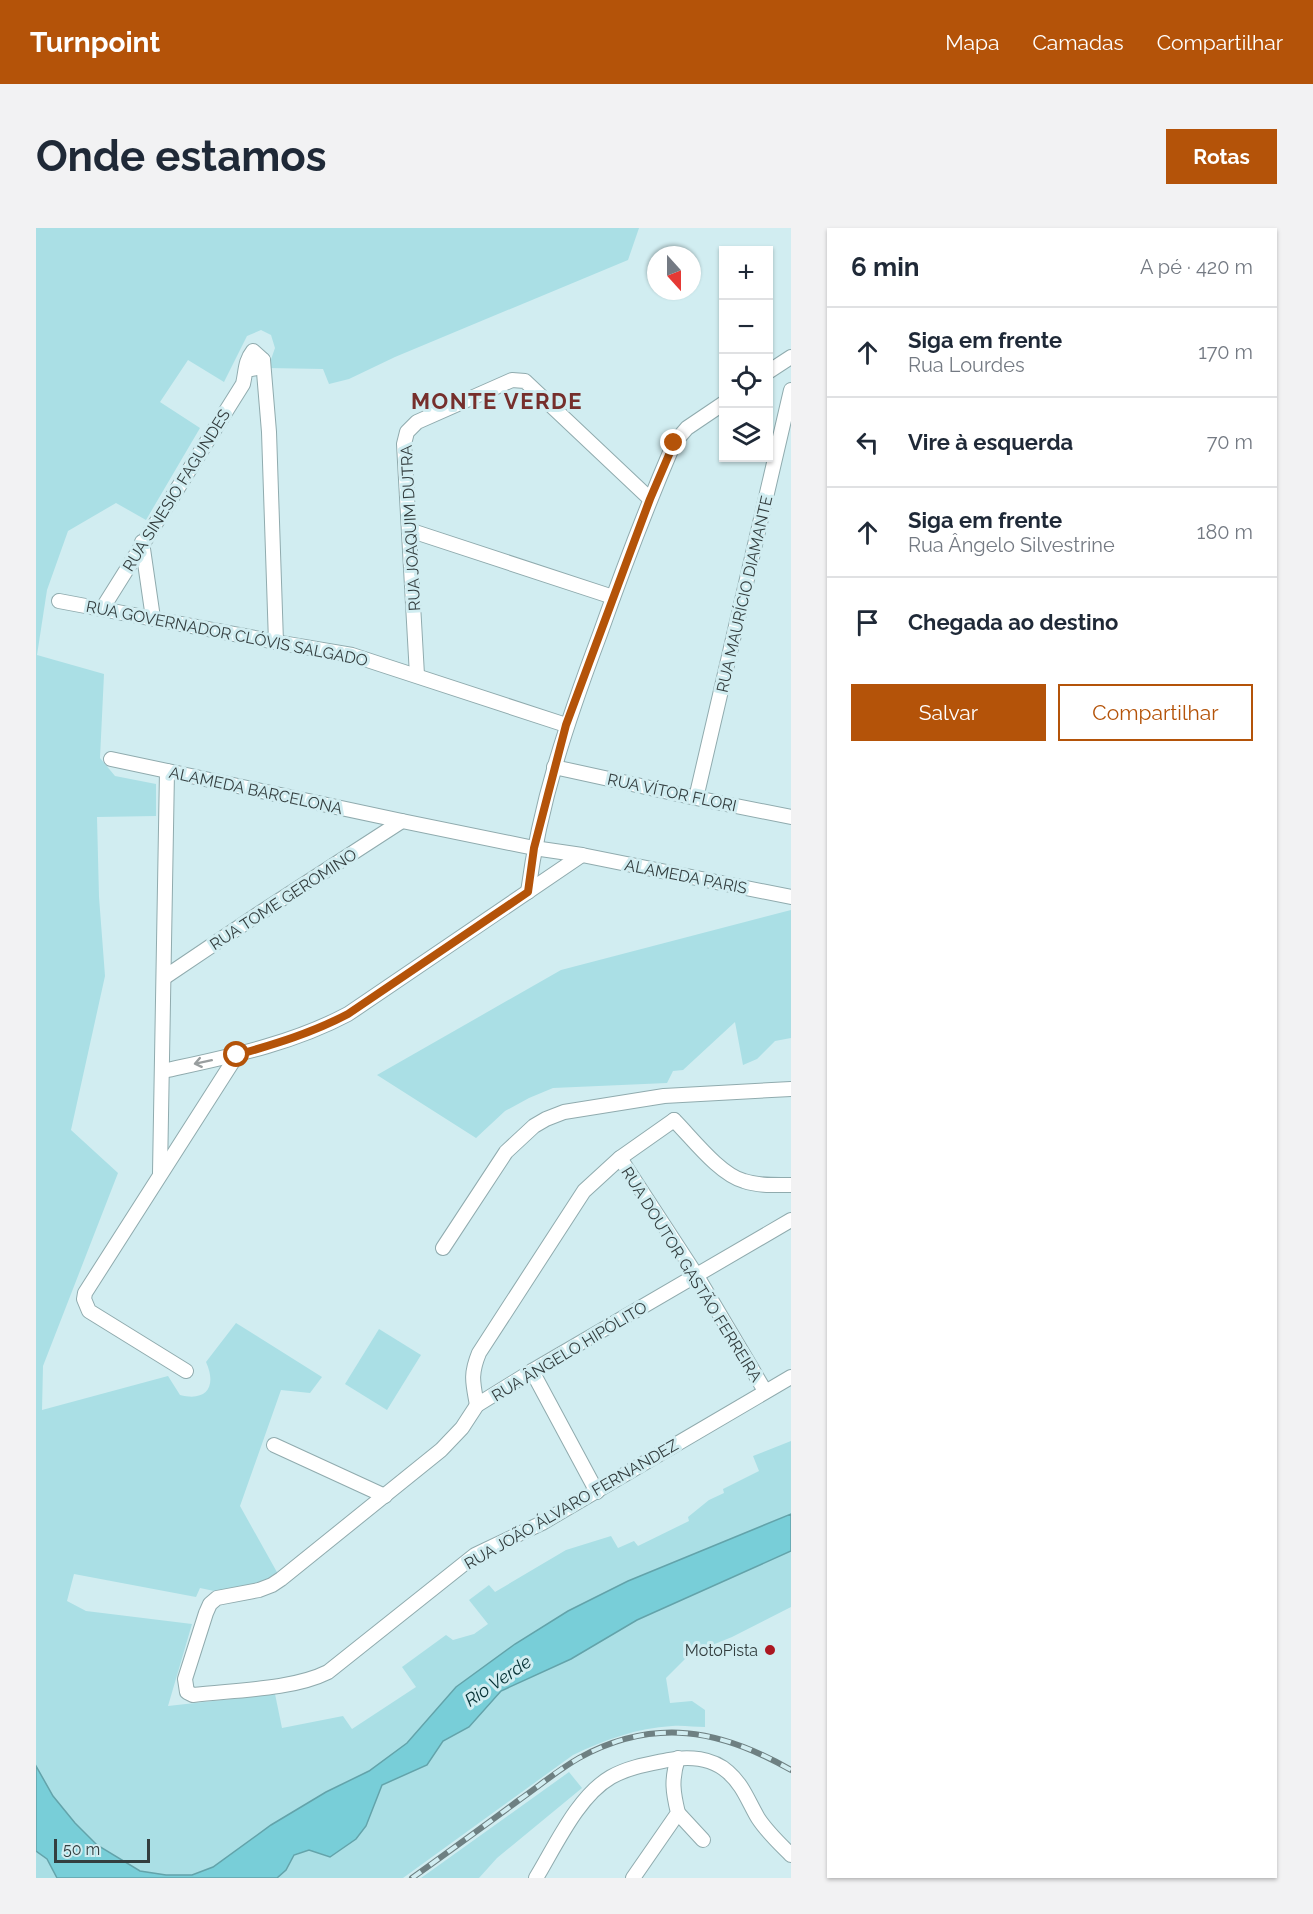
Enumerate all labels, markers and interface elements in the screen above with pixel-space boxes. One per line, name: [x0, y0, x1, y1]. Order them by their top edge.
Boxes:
text: Turnpoint: [30, 26, 160, 59]
text: Mapa: [945, 30, 999, 55]
text: Camadas: [1032, 30, 1124, 55]
text: Compartilhar: [1157, 30, 1283, 55]
button: Rotas: [1166, 129, 1277, 184]
text: Onde estamos: [36, 132, 327, 181]
north arrow: [647, 246, 701, 300]
map controls: [719, 246, 773, 462]
button: +: [719, 246, 773, 300]
text: 6 min: [851, 252, 920, 282]
text: A pé · 420 m: [1140, 255, 1253, 279]
button: −: [719, 300, 773, 354]
text: Siga em frente: [908, 327, 1062, 353]
icon: ahead: [851, 336, 884, 369]
text: 170 m: [1198, 340, 1253, 364]
text: Rua Lourdes: [908, 353, 1025, 377]
button: locate: [719, 354, 773, 408]
district label: MONTE VERDE: [411, 388, 583, 414]
street label: RUA SINESIO FAGUNDES: [119, 405, 234, 575]
button: layers: [719, 408, 773, 462]
icon: left: [851, 426, 884, 459]
route end: [660, 429, 686, 455]
text: Vire à esquerda: [908, 429, 1073, 455]
text: 70 m: [1207, 430, 1253, 454]
street label: RUA JOAQUIM DUTRA: [397, 444, 424, 612]
street label: RUA MAURÍCIO DIAMANTE: [712, 493, 776, 694]
text: Siga em frente: [908, 507, 1062, 533]
icon: ahead: [851, 516, 884, 549]
text: 180 m: [1197, 520, 1253, 544]
text: Rua Ângelo Silvestrine: [908, 533, 1115, 557]
street label: RUA GOVERNADOR CLÓVIS SALGADO: [84, 596, 370, 670]
icon: arrive: [851, 606, 884, 639]
text: Chegada ao destino: [908, 609, 1118, 635]
button: Salvar: [851, 684, 1046, 741]
button: Compartilhar: [1058, 684, 1253, 741]
street label: ALAMEDA BARCELONA: [168, 763, 344, 818]
street label: RUA VÍTOR FLORI: [606, 769, 738, 815]
street label: RUA TOME GEROMINO: [206, 845, 360, 954]
street label: ALAMEDA PARIS: [623, 855, 749, 898]
route start: [223, 1041, 249, 1067]
one-way arrow: [194, 1057, 213, 1068]
street label: RUA DOUTOR GASTÃO FERREIRA: [617, 1163, 767, 1385]
street label: RUA ÂNGELO HIPÓLITO: [488, 1297, 650, 1405]
street label: RUA JOÃO ÁLVARO FERNANDEZ: [461, 1434, 681, 1574]
place label: MotoPista: [685, 1641, 758, 1660]
marker: MotoPista: [763, 1643, 777, 1657]
water label: Rio Verde: [460, 1650, 535, 1710]
scale bar: [54, 1836, 150, 1864]
text: 50 m: [63, 1840, 100, 1859]

